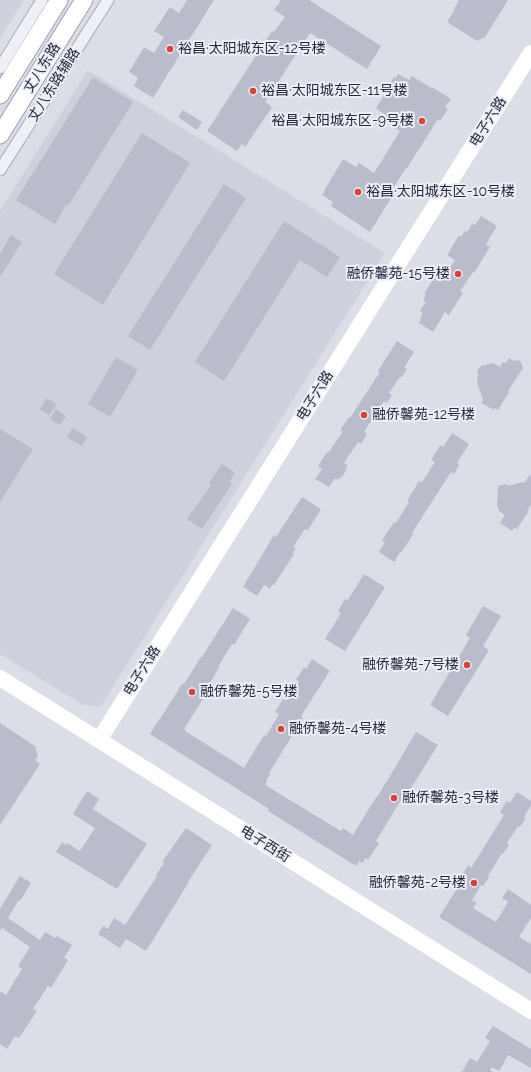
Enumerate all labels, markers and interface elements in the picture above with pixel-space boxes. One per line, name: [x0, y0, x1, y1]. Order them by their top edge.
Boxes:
street label: 丈八东路: [20, 40, 64, 96]
place label: 裕昌·太阳城东区-12号楼: [178, 41, 326, 57]
marker: 裕昌·太阳城东区-12号楼: [165, 44, 175, 54]
street label: 丈八东路辅路: [25, 45, 83, 125]
place label: 裕昌·太阳城东区-11号楼: [261, 83, 407, 99]
marker: 裕昌·太阳城东区-11号楼: [248, 86, 258, 96]
street label: 电子六路: [466, 94, 510, 150]
place label: 裕昌·太阳城东区-9号楼: [271, 113, 414, 129]
marker: 裕昌·太阳城东区-9号楼: [417, 116, 427, 126]
place label: 裕昌·太阳城东区-10号楼: [366, 184, 515, 200]
marker: 裕昌·太阳城东区-10号楼: [353, 187, 363, 197]
place label: 融侨馨苑-15号楼: [347, 266, 450, 282]
marker: 融侨馨苑-15号楼: [453, 269, 463, 279]
street label: 电子六路: [293, 368, 337, 424]
place label: 融侨馨苑-12号楼: [372, 407, 475, 423]
marker: 融侨馨苑-12号楼: [359, 410, 369, 420]
street label: 电子六路: [120, 643, 164, 699]
place label: 融侨馨苑-7号楼: [362, 657, 459, 673]
marker: 融侨馨苑-7号楼: [462, 660, 472, 670]
place label: 融侨馨苑-5号楼: [200, 684, 298, 700]
marker: 融侨馨苑-5号楼: [187, 687, 197, 697]
place label: 融侨馨苑-4号楼: [289, 721, 386, 737]
marker: 融侨馨苑-4号楼: [276, 724, 286, 734]
place label: 融侨馨苑-3号楼: [402, 790, 499, 806]
marker: 融侨馨苑-3号楼: [389, 793, 399, 803]
street label: 电子西街: [237, 822, 293, 866]
place label: 融侨馨苑-2号楼: [369, 875, 466, 891]
marker: 融侨馨苑-2号楼: [469, 878, 479, 888]

